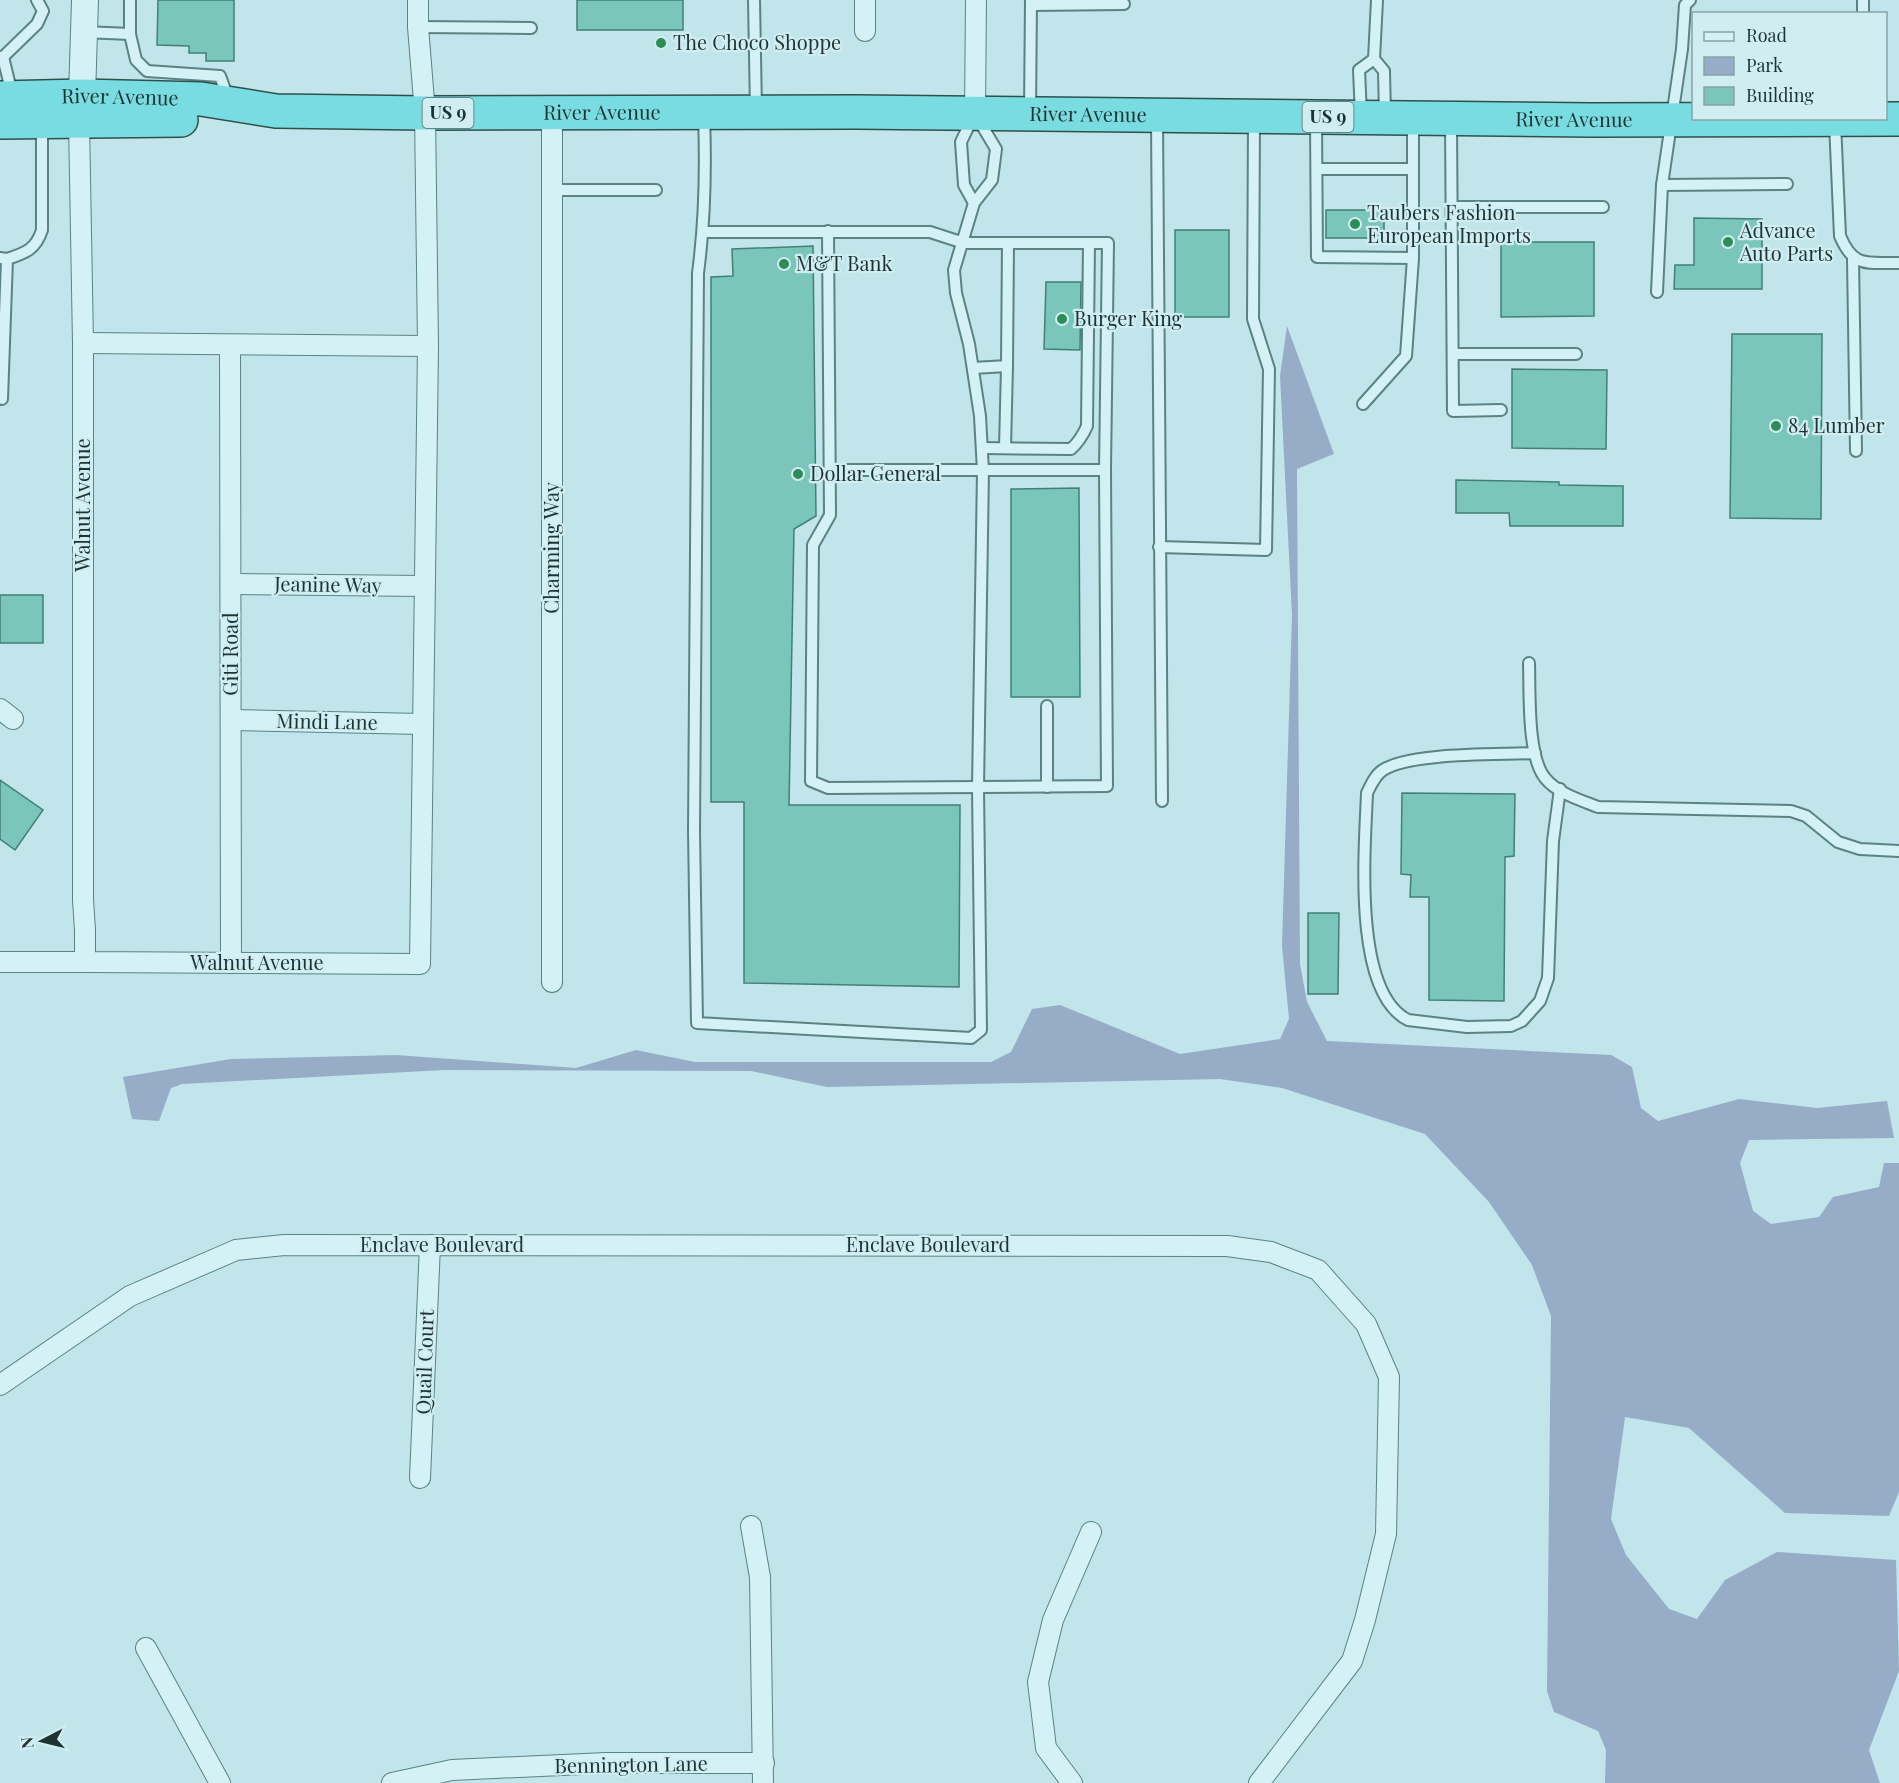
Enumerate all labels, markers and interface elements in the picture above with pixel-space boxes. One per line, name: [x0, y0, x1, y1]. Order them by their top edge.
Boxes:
legend: [1692, 12, 1887, 120]
text: Road: [1746, 23, 1787, 47]
place label: The Choco Shoppe: [673, 28, 841, 55]
marker: The Choco Shoppe: [654, 36, 668, 50]
text: Park: [1746, 53, 1783, 77]
street label: River Avenue: [61, 81, 179, 110]
text: Building: [1746, 83, 1814, 107]
street label: River Avenue: [543, 97, 661, 125]
road number: US 9: [422, 98, 474, 128]
street label: River Avenue: [1029, 99, 1147, 127]
road number: US 9: [1302, 102, 1354, 132]
street label: River Avenue: [1515, 104, 1633, 132]
place label: Taubers Fashion European Imports: [1367, 198, 1531, 248]
place label: Advance Auto Parts: [1739, 216, 1833, 266]
marker: Taubers Fashion European Imports: [1348, 217, 1362, 231]
marker: Advance Auto Parts: [1721, 235, 1735, 249]
place label: M&T Bank: [796, 249, 892, 276]
marker: M&T Bank: [777, 257, 791, 271]
place label: Burger King: [1074, 304, 1183, 331]
marker: Burger King: [1055, 312, 1069, 326]
place label: 84 Lumber: [1788, 411, 1885, 438]
marker: 84 Lumber: [1769, 419, 1783, 433]
street label: Walnut Avenue: [68, 438, 95, 573]
place label: Dollar General: [810, 459, 941, 486]
marker: Dollar General: [791, 467, 805, 481]
street label: Charming Way: [537, 482, 564, 614]
street label: Jeanine Way: [273, 569, 382, 598]
street label: Giti Road: [216, 612, 243, 696]
street label: Mindi Lane: [276, 706, 378, 735]
street label: Walnut Avenue: [189, 948, 324, 975]
street label: Enclave Boulevard: [360, 1230, 525, 1257]
street label: Enclave Boulevard: [846, 1230, 1011, 1257]
street label: Quail Court: [408, 1308, 439, 1415]
north arrow: [12, 1711, 72, 1771]
text: N: [15, 1735, 38, 1750]
street label: Bennington Lane: [554, 1749, 708, 1778]

